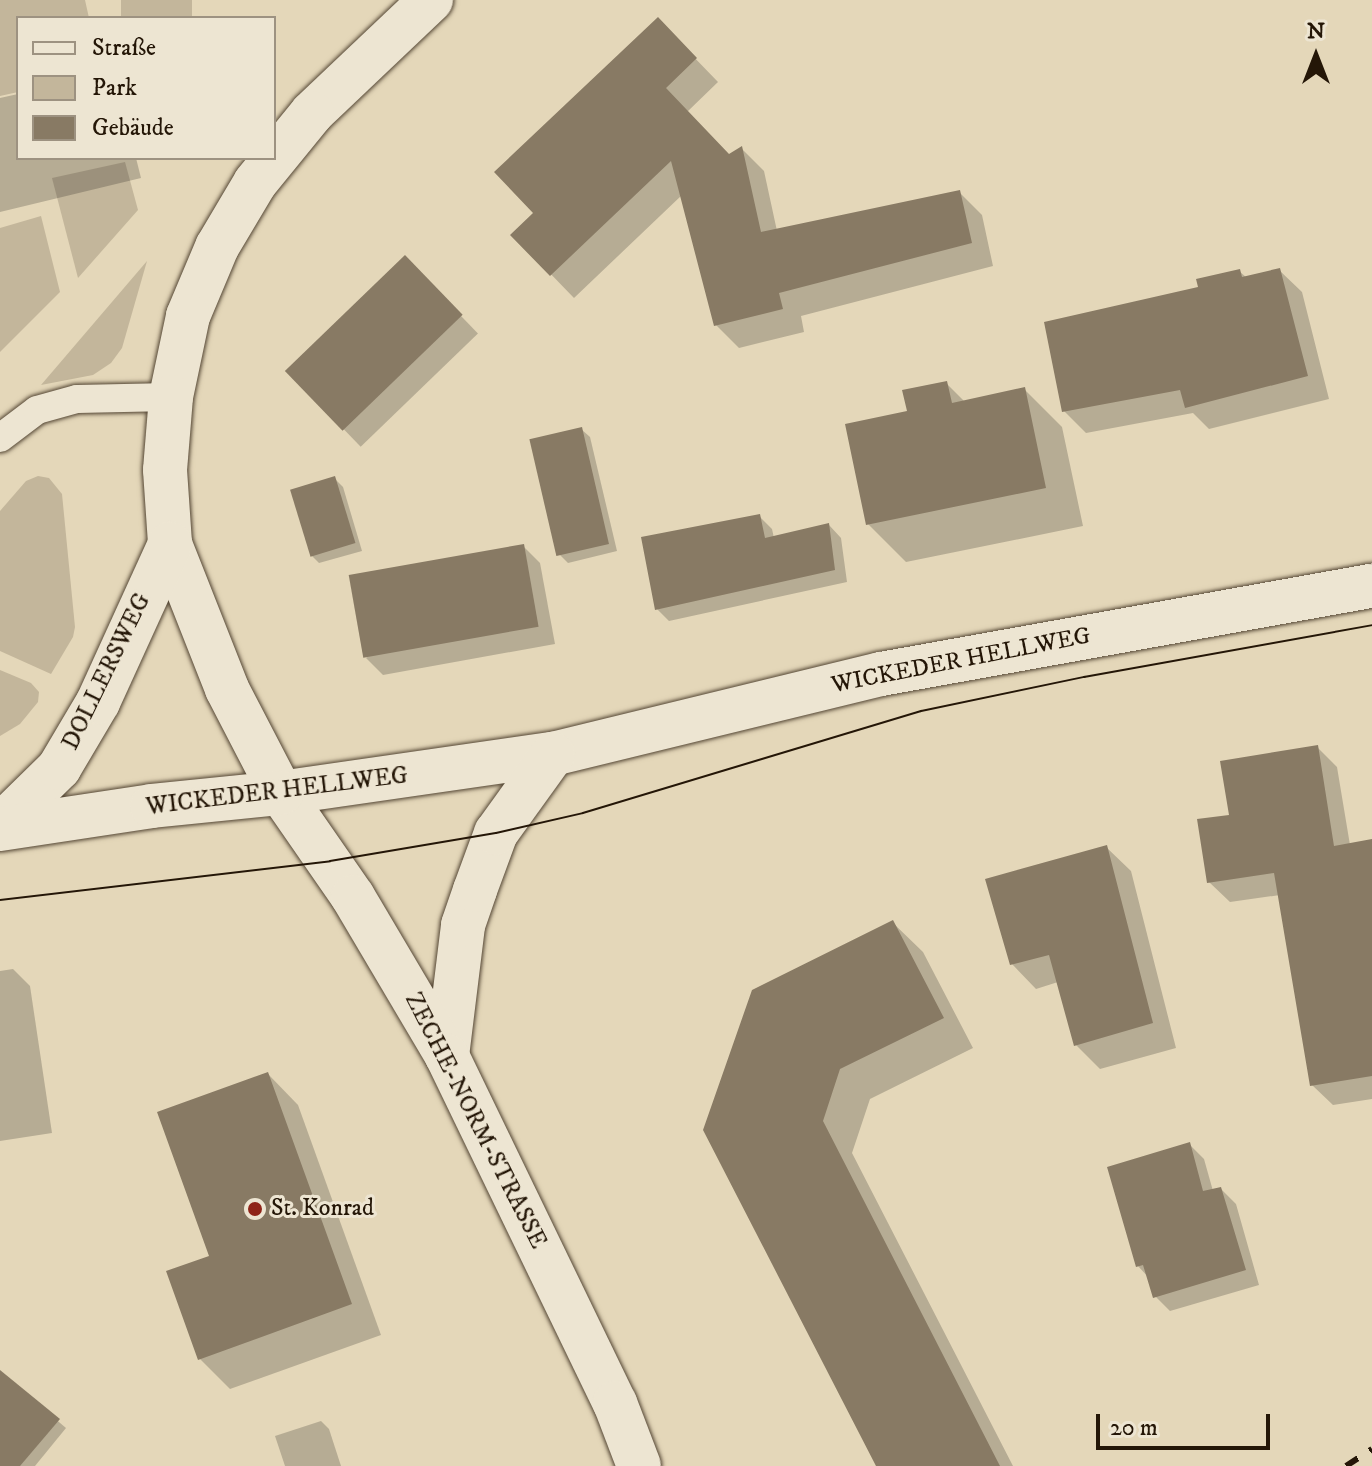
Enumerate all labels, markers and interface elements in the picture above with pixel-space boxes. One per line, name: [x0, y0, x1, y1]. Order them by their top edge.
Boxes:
legend: [16, 16, 276, 160]
north arrow: [1276, 16, 1356, 96]
text: N: [1307, 18, 1325, 45]
text: Straße: [92, 33, 156, 63]
text: Park: [92, 73, 137, 103]
text: Gebäude: [92, 113, 174, 143]
street label: DOLLERSWEG: [57, 589, 157, 755]
street label: WICKEDER HELLWEG: [829, 622, 1093, 700]
street label: WICKEDER HELLWEG: [145, 762, 409, 822]
street label: ZECHE-NORM-STRASSE: [398, 988, 552, 1254]
place label: St. Konrad: [271, 1195, 374, 1223]
marker: St. Konrad: [246, 1200, 264, 1218]
scale bar: [1100, 1398, 1274, 1448]
text: 20 m: [1110, 1413, 1158, 1443]

